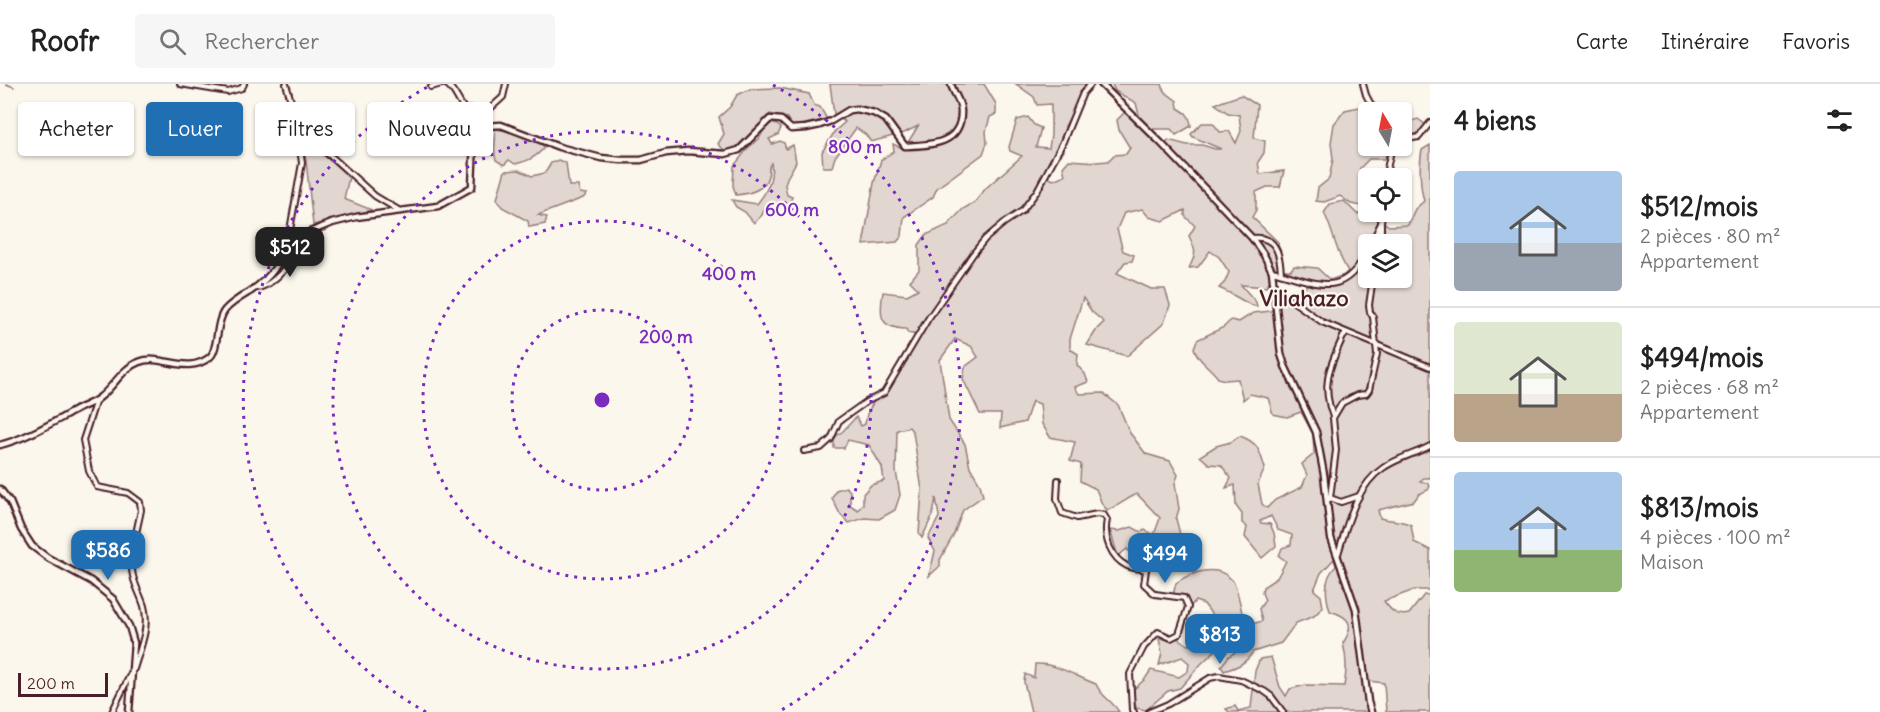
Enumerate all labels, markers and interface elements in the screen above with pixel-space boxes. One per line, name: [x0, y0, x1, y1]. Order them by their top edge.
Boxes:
search box: [135, 14, 555, 68]
text: Roofr: [30, 23, 99, 59]
icon: search: [156, 25, 189, 58]
text: Rechercher: [204, 27, 319, 55]
text: Carte: [1576, 28, 1628, 55]
text: Itinéraire: [1661, 28, 1749, 55]
text: Favoris: [1782, 28, 1850, 55]
chip: Acheter: [18, 102, 134, 156]
chip: Louer: [146, 102, 243, 156]
chip: Filtres: [255, 102, 355, 156]
chip: Nouveau: [367, 102, 493, 156]
north arrow: [1358, 102, 1412, 156]
map controls: [1358, 102, 1412, 288]
text: 4 biens: [1454, 104, 1536, 137]
icon: filters: [1823, 104, 1856, 137]
text: 800 m: [828, 135, 882, 158]
button: locate: [1358, 168, 1412, 222]
text: $512/mois: [1640, 190, 1758, 223]
icon: home: [1502, 195, 1574, 267]
text: 600 m: [765, 198, 819, 221]
text: 2 pièces · 80 m²: [1640, 223, 1781, 248]
pin: $512: [254, 227, 326, 278]
text: $512: [269, 234, 311, 259]
button: layers: [1358, 234, 1412, 288]
text: Appartement: [1640, 248, 1759, 273]
text: 400 m: [702, 262, 756, 285]
district label: Viliahazo: [1259, 284, 1349, 312]
text: 200 m: [639, 325, 693, 348]
text: $494/mois: [1640, 341, 1764, 374]
icon: home: [1502, 346, 1574, 418]
text: 2 pièces · 68 m²: [1640, 374, 1779, 399]
centre of rings: [592, 390, 612, 410]
text: Appartement: [1640, 399, 1759, 424]
text: $813/mois: [1640, 491, 1759, 524]
icon: home: [1502, 496, 1574, 568]
text: 4 pièces · 100 m²: [1640, 524, 1791, 549]
pin: $586: [72, 530, 144, 581]
pin: $494: [1129, 533, 1201, 584]
text: $586: [85, 537, 131, 562]
text: $494: [1142, 540, 1188, 565]
text: Maison: [1640, 549, 1704, 574]
pin: $813: [1184, 614, 1256, 665]
text: $813: [1199, 621, 1241, 646]
scale bar: [18, 670, 108, 698]
text: 200 m: [27, 673, 75, 693]

